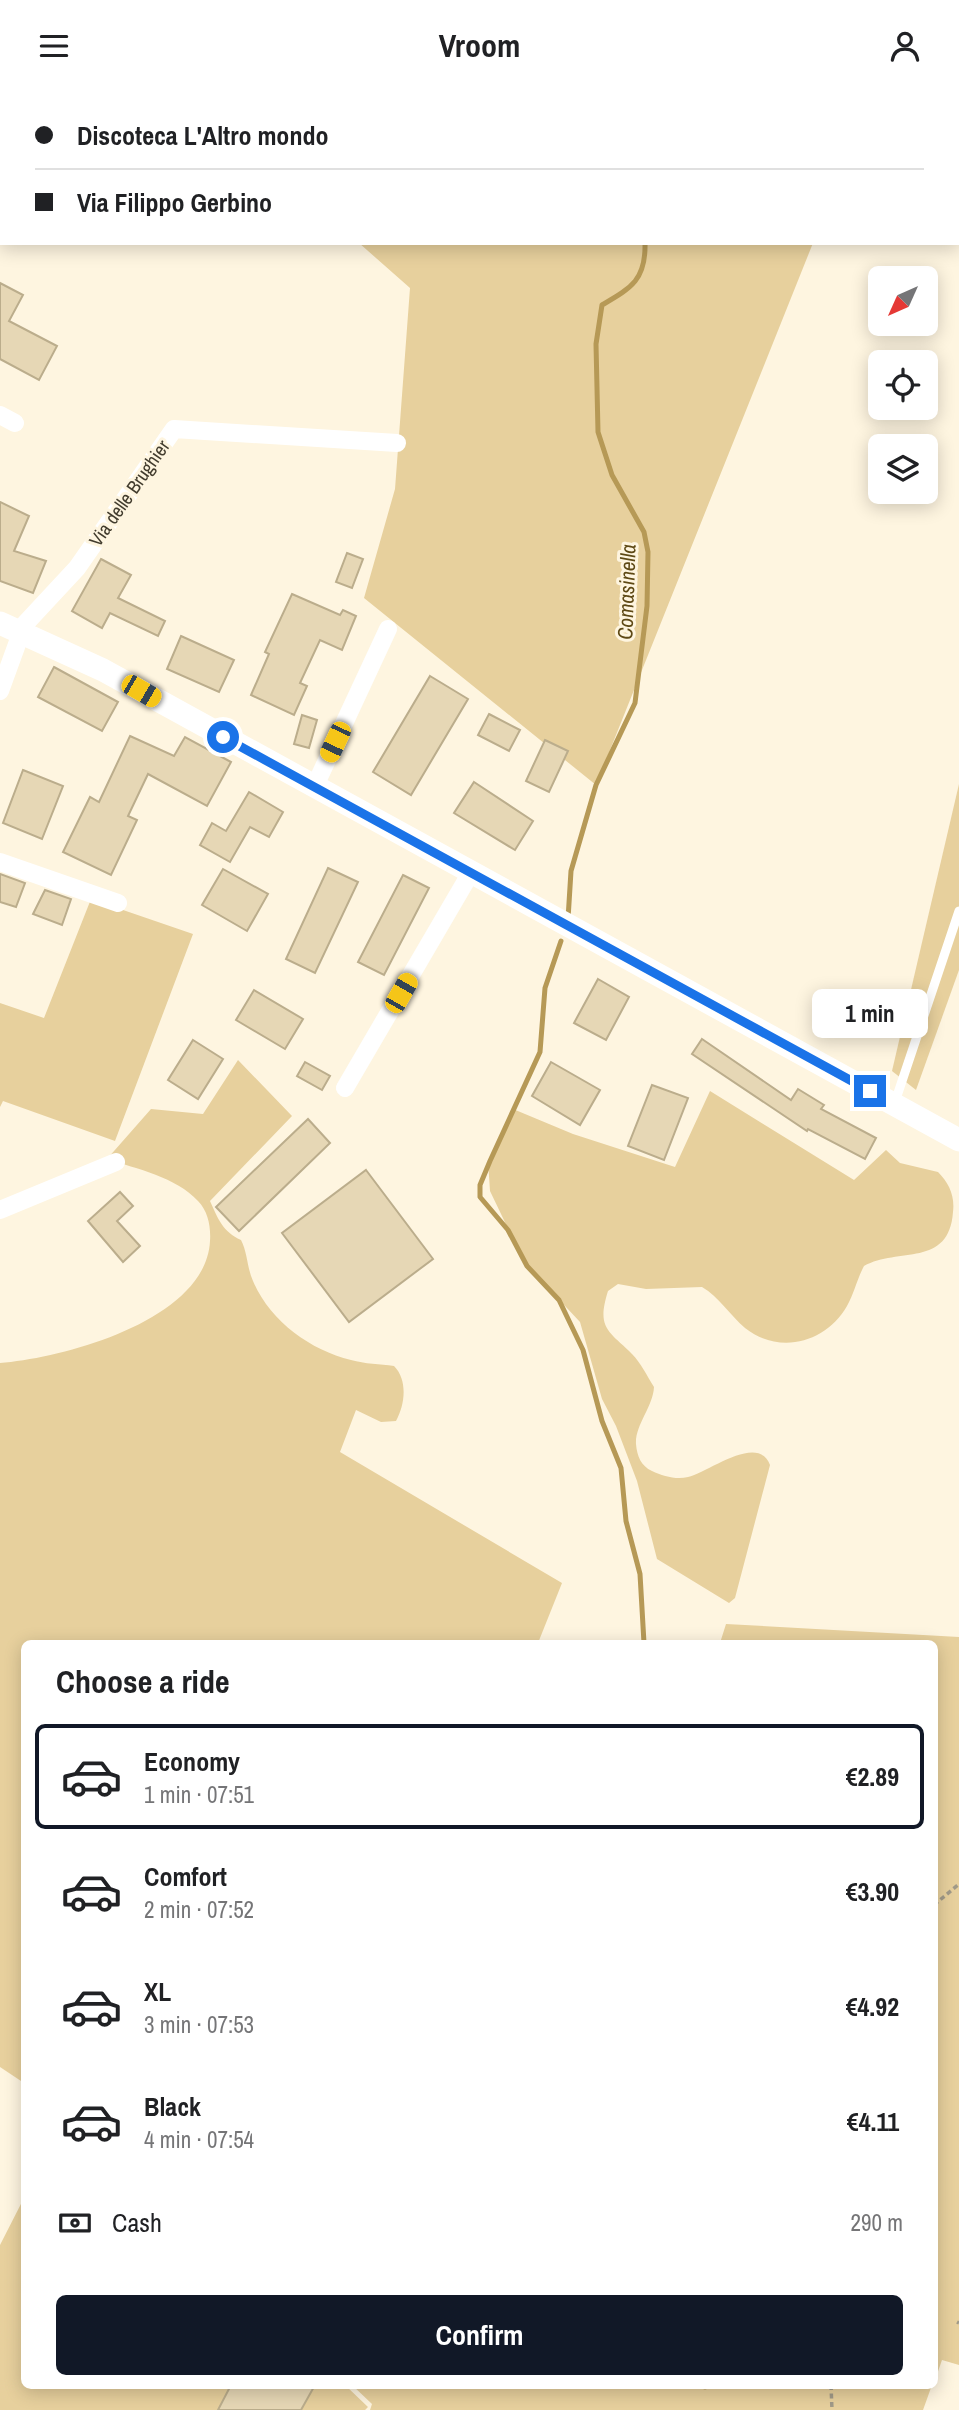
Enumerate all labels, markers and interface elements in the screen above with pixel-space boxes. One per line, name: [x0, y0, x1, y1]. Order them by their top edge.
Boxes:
text: Vroom: [439, 24, 520, 67]
icon: menu: [35, 27, 73, 65]
icon: person: [886, 27, 924, 65]
text: Discoteca L'Altro mondo: [77, 118, 328, 153]
text: Via Filippo Gerbino: [77, 185, 272, 220]
north arrow: [868, 266, 938, 336]
map controls: [868, 266, 938, 504]
button: locate: [868, 350, 938, 420]
street label: Via delle Brughier: [83, 434, 176, 551]
button: layers: [868, 434, 938, 504]
water label: Comasinella: [610, 544, 643, 640]
car: [118, 671, 165, 711]
car: [317, 719, 354, 765]
route start: [207, 721, 239, 753]
car: [382, 970, 421, 1016]
callout: 1 min: [812, 989, 928, 1039]
text: 1 min: [845, 998, 895, 1029]
route end: [854, 1075, 886, 1107]
text: Choose a ride: [56, 1660, 230, 1703]
text: Economy: [144, 1744, 240, 1779]
icon: car: [60, 1745, 123, 1808]
text: €2.89: [846, 1759, 899, 1794]
text: 1 min · 07:51: [144, 1779, 254, 1810]
text: Comfort: [144, 1859, 227, 1894]
icon: car: [60, 1860, 123, 1923]
text: €3.90: [846, 1874, 899, 1909]
text: 2 min · 07:52: [144, 1894, 254, 1925]
text: XL: [144, 1974, 171, 2009]
icon: car: [60, 1975, 123, 2038]
text: €4.92: [846, 1989, 899, 2024]
text: 3 min · 07:53: [144, 2009, 254, 2040]
text: Black: [144, 2089, 201, 2124]
icon: car: [60, 2090, 123, 2153]
text: €4.11: [847, 2104, 899, 2139]
text: 4 min · 07:54: [144, 2124, 254, 2155]
icon: cash: [56, 2204, 94, 2242]
text: Cash: [112, 2205, 162, 2240]
text: 290 m: [851, 2207, 903, 2238]
button: Confirm: [56, 2295, 903, 2375]

